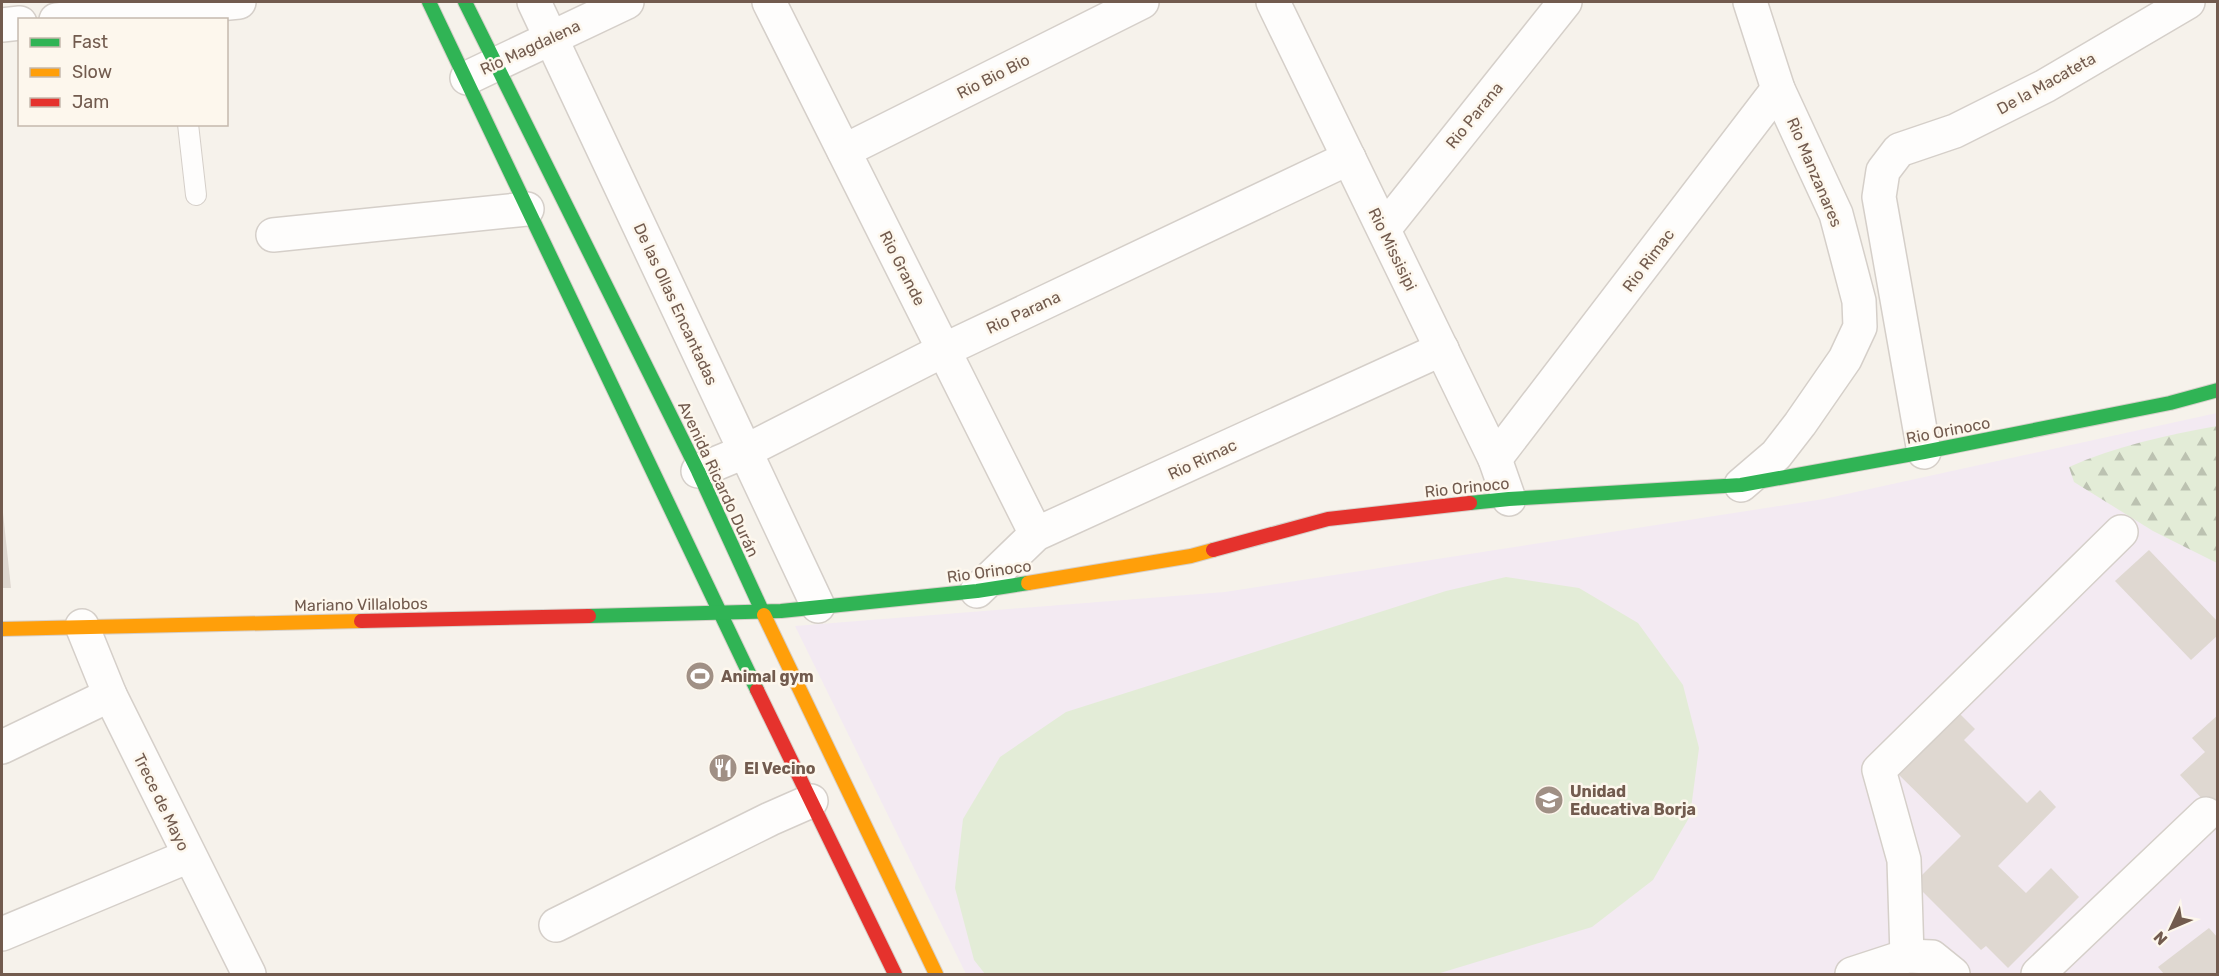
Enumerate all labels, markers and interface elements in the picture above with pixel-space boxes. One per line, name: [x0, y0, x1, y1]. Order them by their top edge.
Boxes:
street label: Rio Magdalena: [477, 16, 583, 79]
legend: [18, 18, 228, 126]
text: Fast: [72, 31, 108, 53]
street label: De la Macateta: [1994, 48, 2099, 118]
street label: Rio Bio Bio: [954, 50, 1033, 103]
text: Slow: [72, 61, 112, 83]
street label: Rio Parana: [1442, 78, 1507, 152]
text: Jam: [72, 91, 109, 113]
street label: Rio Manzanares: [1783, 115, 1846, 230]
street label: Rio Missisipi: [1364, 205, 1421, 294]
street label: De las Ollas Encantadas: [630, 220, 721, 388]
street label: Rio Rimac: [1619, 225, 1678, 295]
street label: Rio Grande: [876, 228, 929, 309]
street label: Rio Parana: [983, 287, 1063, 338]
street label: Avenida Ricardo Durán: [674, 398, 763, 560]
street label: Rio Orinoco: [1904, 413, 1992, 448]
street label: Rio Rimac: [1165, 435, 1240, 484]
street label: Rio Orinoco: [1424, 474, 1510, 501]
street label: Rio Orinoco: [946, 556, 1033, 587]
street label: Mariano Villalobos: [294, 594, 428, 615]
sports icon: Animal gym: [684, 660, 716, 692]
place label: Animal gym: [721, 667, 814, 686]
street label: Trece de Mayo: [130, 750, 193, 854]
restaurant icon: El Vecino: [707, 752, 739, 784]
place label: El Vecino: [744, 759, 816, 778]
place label: Unidad Educativa Borja: [1570, 782, 1696, 819]
school or university icon: Unidad Educativa Borja: [1533, 784, 1565, 816]
north arrow: [2141, 898, 2201, 958]
text: N: [2150, 927, 2171, 949]

